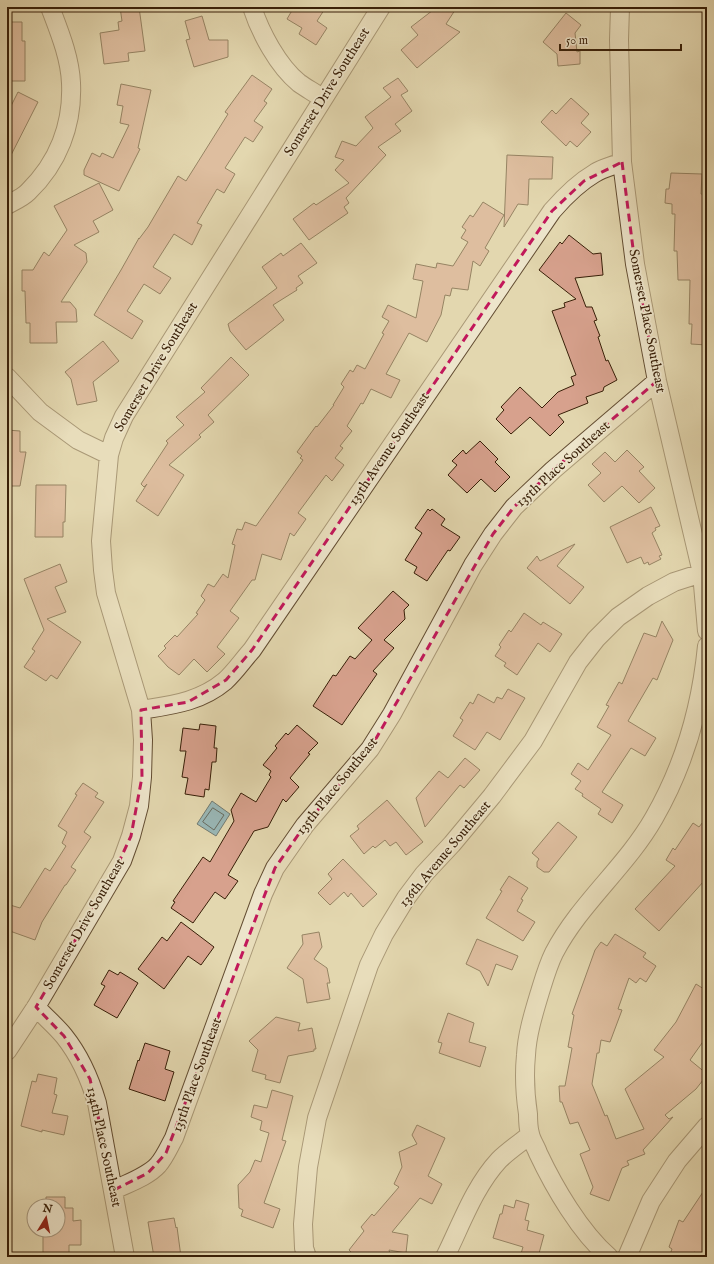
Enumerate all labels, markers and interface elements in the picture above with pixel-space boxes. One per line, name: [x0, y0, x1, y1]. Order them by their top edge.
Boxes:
street label: Somerset Drive Southeast: [280, 24, 374, 160]
scale bar: [560, 26, 681, 52]
text: 50 m: [566, 33, 588, 48]
street label: Somerset Place Southeast: [624, 248, 670, 395]
street label: Somerset Drive Southeast: [110, 299, 202, 435]
street label: 135th Avenue Southeast: [344, 389, 434, 509]
street label: 135th Place Southeast: [512, 417, 614, 511]
street label: 135th Place Southeast: [292, 733, 382, 839]
street label: 136th Avenue Southeast: [395, 797, 495, 911]
street label: Somerset Drive Southeast: [39, 855, 129, 993]
street label: 135th Place Southeast: [168, 1015, 226, 1135]
street label: 134th Place Southeast: [82, 1085, 126, 1209]
north arrow: [26, 1198, 66, 1238]
text: N: [41, 1201, 54, 1217]

